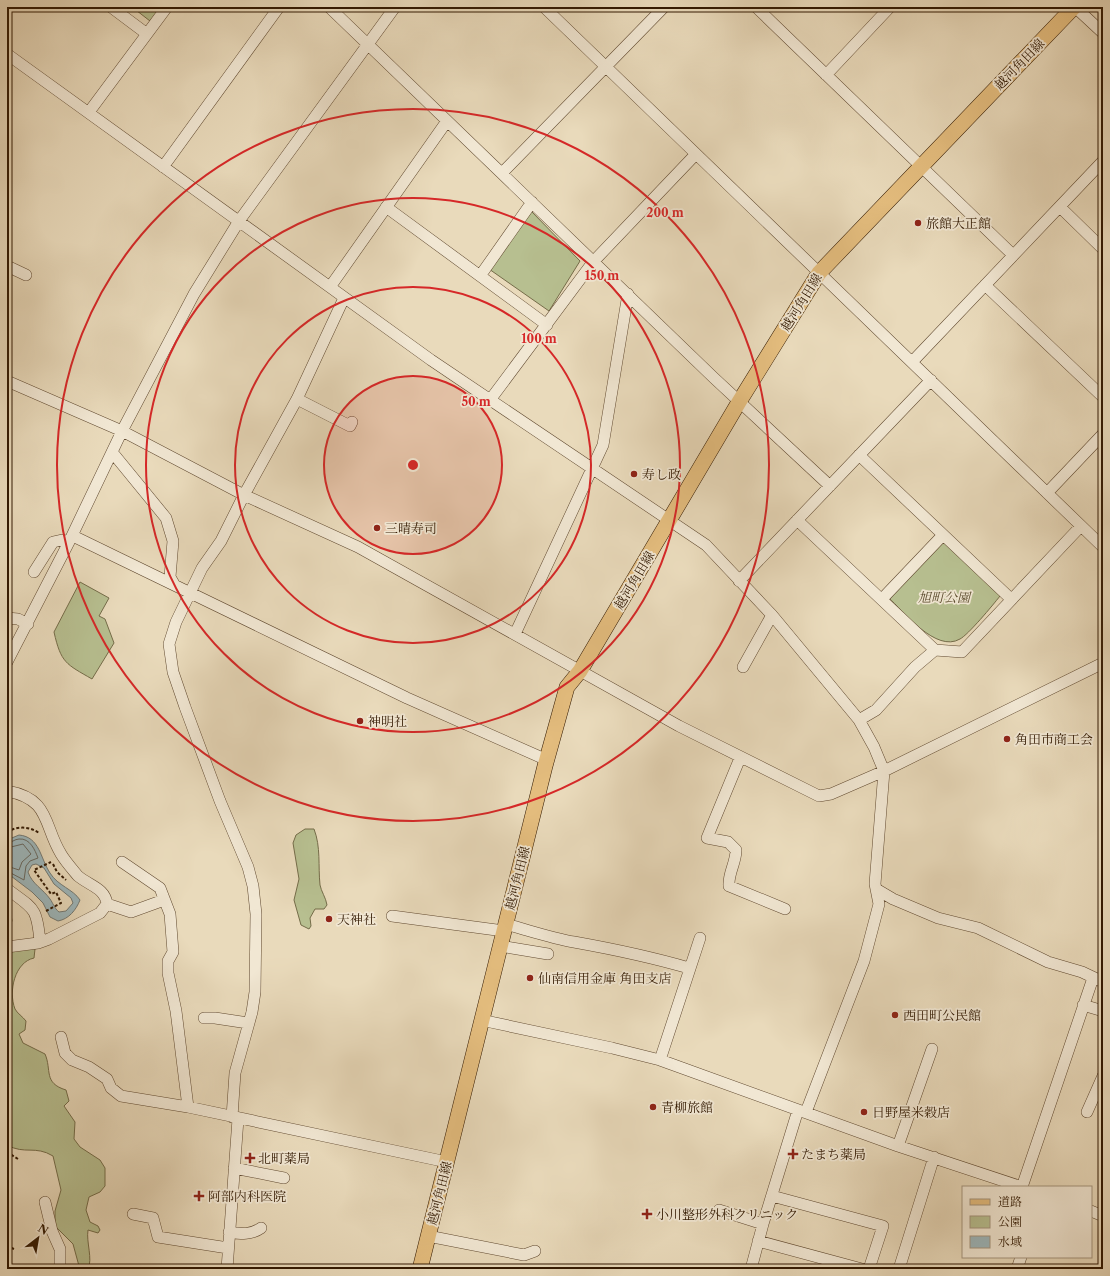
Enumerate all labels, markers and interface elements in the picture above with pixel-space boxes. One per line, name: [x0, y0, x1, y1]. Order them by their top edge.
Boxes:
street label: 越河角田線: [991, 35, 1047, 93]
text: 200 m: [646, 205, 684, 220]
place label: 旅館大正館: [926, 215, 991, 231]
marker: 旅館大正館: [913, 218, 923, 228]
text: 150 m: [585, 268, 619, 283]
street label: 越河角田線: [777, 270, 825, 334]
text: 100 m: [521, 331, 557, 346]
text: 50 m: [461, 394, 491, 409]
centre of rings: [406, 458, 420, 472]
place label: 寿し政: [642, 466, 681, 482]
marker: 寿し政: [629, 469, 639, 479]
place label: 三晴寿司: [385, 520, 437, 536]
marker: 三晴寿司: [372, 523, 382, 533]
street label: 越河角田線: [610, 548, 658, 612]
park label: 旭町公園: [918, 589, 972, 605]
place label: 神明社: [368, 713, 407, 729]
marker: 神明社: [355, 716, 365, 726]
place label: 角田市商工会: [1015, 731, 1093, 747]
marker: 角田市商工会: [1002, 734, 1012, 744]
street label: 越河角田線: [501, 845, 533, 911]
place label: 天神社: [337, 911, 376, 927]
marker: 天神社: [324, 914, 334, 924]
place label: 仙南信用金庫 角田支店: [538, 970, 671, 986]
marker: 仙南信用金庫 角田支店: [525, 973, 535, 983]
place label: 西田町公民館: [903, 1007, 981, 1023]
marker: 西田町公民館: [890, 1010, 900, 1020]
place label: 青柳旅館: [661, 1099, 713, 1115]
marker: 青柳旅館: [648, 1102, 658, 1112]
place label: 日野屋米穀店: [872, 1104, 950, 1120]
marker: 日野屋米穀店: [859, 1107, 869, 1117]
place label: たまち薬局: [801, 1146, 866, 1162]
marker: たまち薬局: [788, 1149, 798, 1159]
place label: 北町薬局: [258, 1150, 310, 1166]
marker: 北町薬局: [245, 1153, 255, 1163]
street label: 越河角田線: [423, 1160, 455, 1226]
legend: [962, 1186, 1092, 1258]
place label: 阿部内科医院: [208, 1188, 286, 1204]
marker: 阿部内科医院: [193, 1190, 205, 1202]
text: 道路: [998, 1194, 1022, 1209]
place label: 小川整形外科クリニック: [656, 1206, 798, 1222]
marker: 小川整形外科クリニック: [641, 1208, 653, 1220]
text: 公園: [998, 1214, 1022, 1229]
north arrow: [18, 1218, 58, 1258]
text: N: [35, 1221, 51, 1238]
text: 水域: [998, 1234, 1022, 1249]

